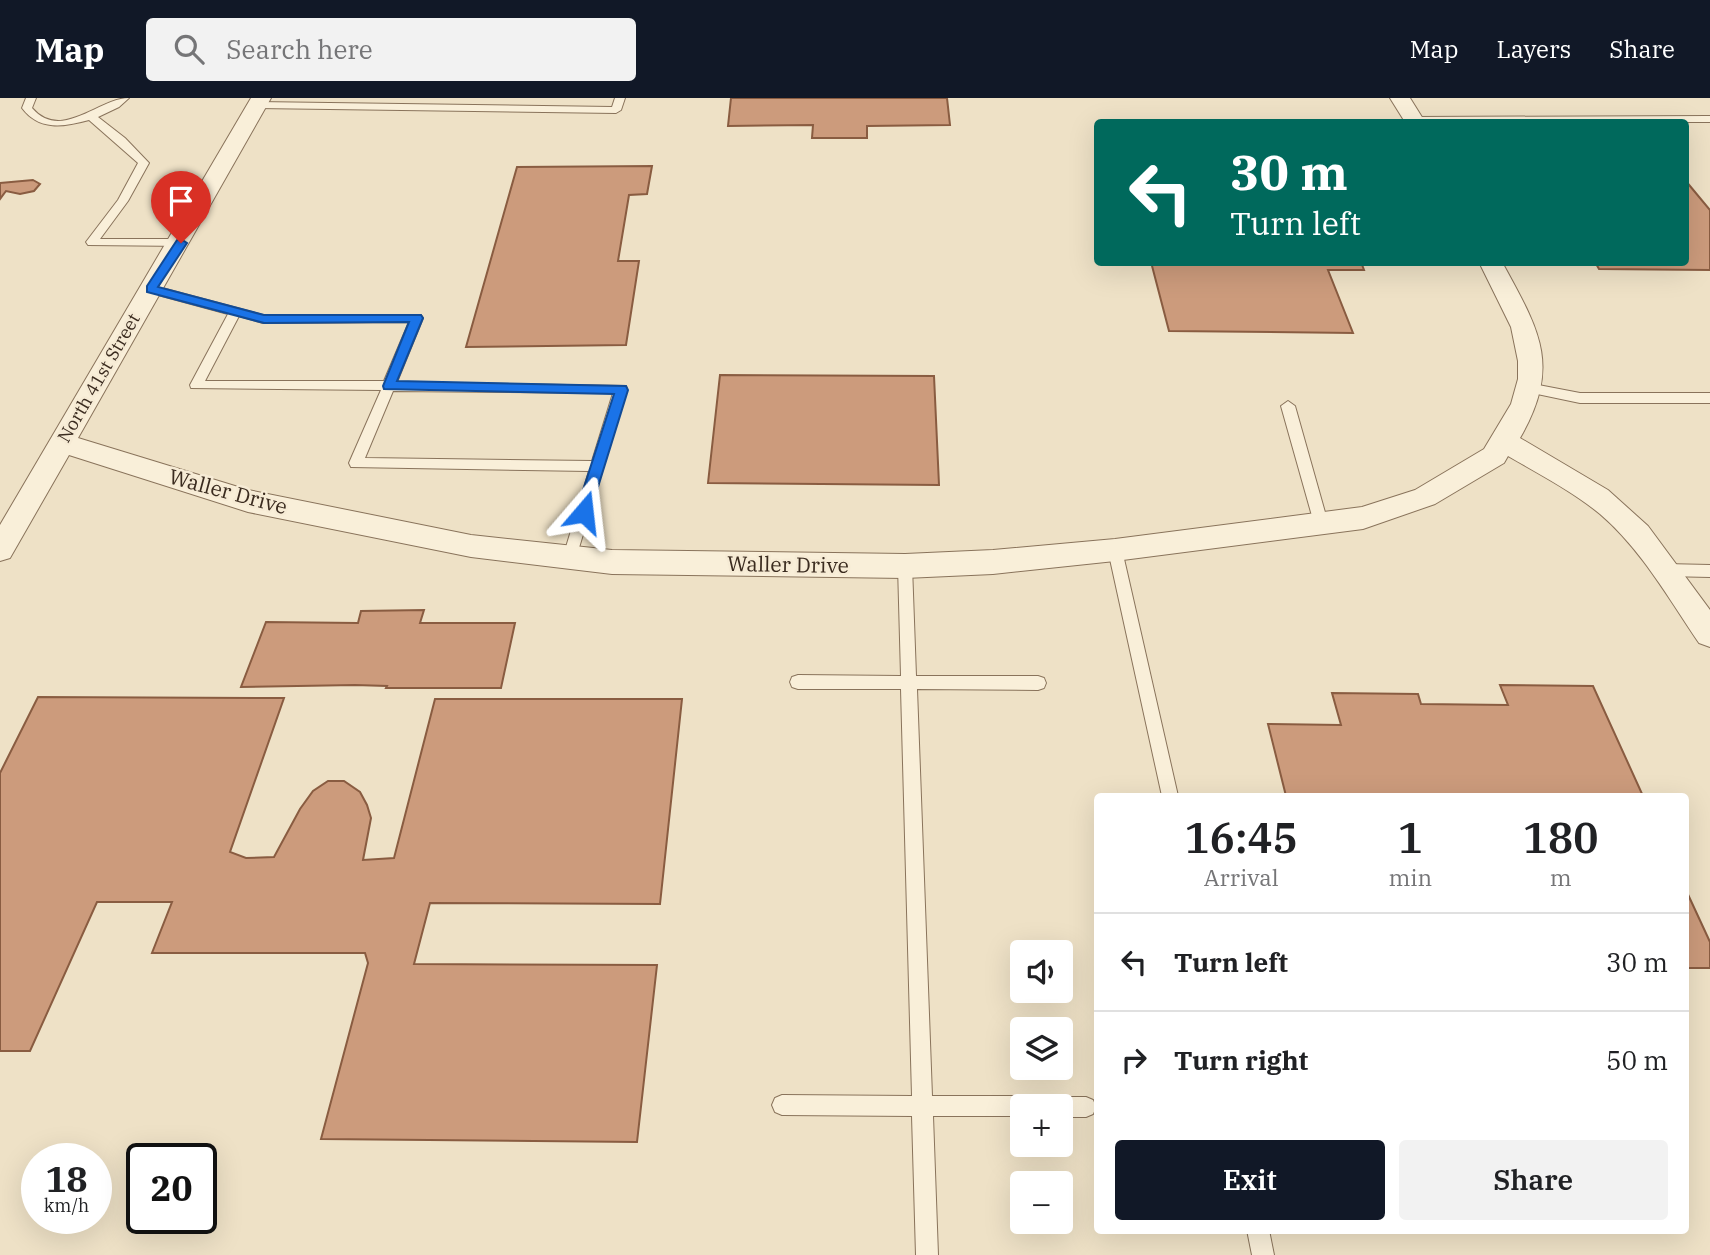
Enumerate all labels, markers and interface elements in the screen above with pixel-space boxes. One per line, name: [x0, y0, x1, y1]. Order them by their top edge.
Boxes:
search box: [146, 18, 636, 81]
text: Map: [35, 28, 104, 71]
icon: search: [170, 30, 208, 68]
text: Search here: [226, 32, 373, 66]
text: Map: [1410, 33, 1458, 65]
text: Layers: [1496, 33, 1571, 65]
text: Share: [1609, 33, 1675, 65]
text: 30 m: [1230, 140, 1348, 203]
icon: left: [1115, 147, 1206, 238]
pin: [151, 171, 211, 243]
icon: arrive: [162, 182, 200, 220]
text: Turn left: [1230, 202, 1361, 244]
street label: North 41st Street: [52, 309, 145, 446]
street label: Waller Drive: [166, 462, 291, 520]
position arrow: [547, 475, 621, 549]
street label: Waller Drive: [727, 549, 849, 579]
text: 16:45: [1185, 810, 1298, 865]
text: 1: [1398, 810, 1423, 865]
text: 180: [1523, 810, 1598, 865]
text: Arrival: [1204, 862, 1279, 892]
text: min: [1388, 862, 1432, 892]
text: m: [1550, 862, 1572, 892]
map controls: [1010, 940, 1073, 1234]
button: sound: [1010, 940, 1073, 1003]
icon: left: [1115, 943, 1153, 981]
text: Turn left: [1174, 945, 1288, 979]
text: 30 m: [1606, 945, 1668, 979]
button: layers: [1010, 1017, 1073, 1080]
icon: right: [1115, 1041, 1153, 1079]
text: Turn right: [1174, 1043, 1308, 1077]
text: 50 m: [1606, 1043, 1668, 1077]
button: +: [1010, 1094, 1073, 1157]
button: Exit: [1115, 1140, 1385, 1220]
button: Share: [1399, 1140, 1668, 1220]
speed limit sign: 20: [126, 1143, 217, 1234]
text: 18: [45, 1156, 88, 1202]
button: −: [1010, 1171, 1073, 1234]
text: km/h: [44, 1194, 89, 1217]

